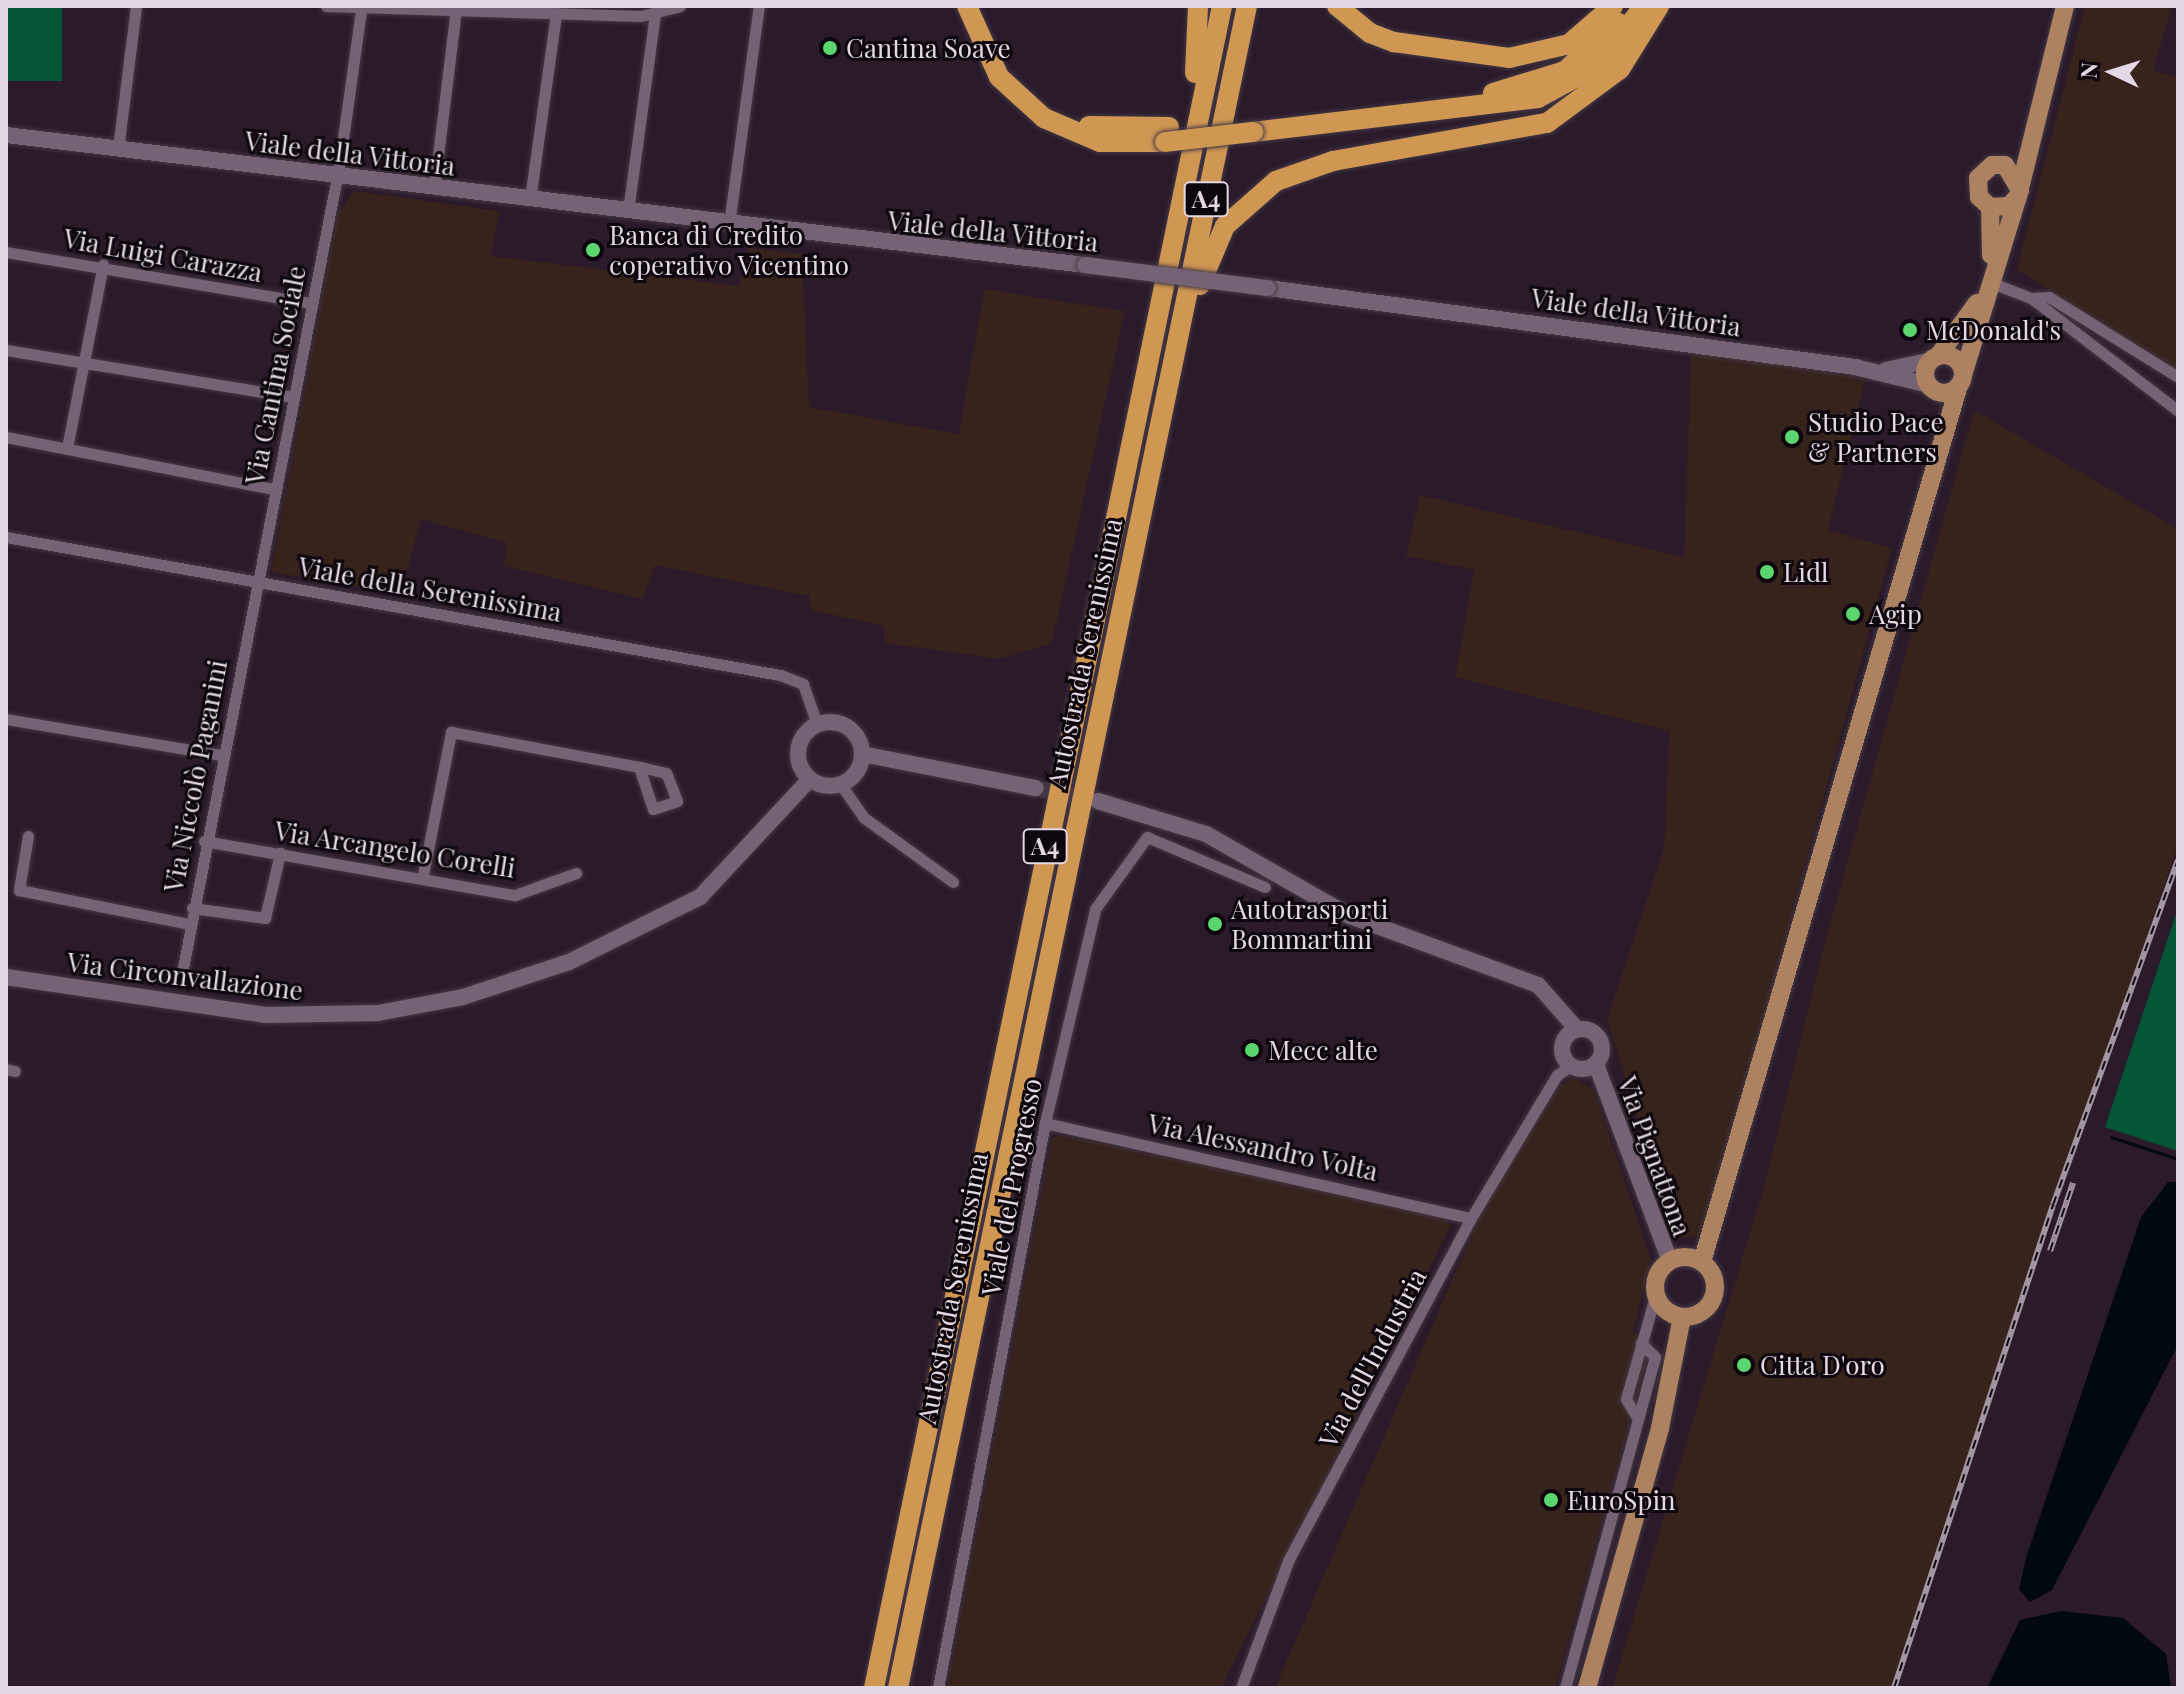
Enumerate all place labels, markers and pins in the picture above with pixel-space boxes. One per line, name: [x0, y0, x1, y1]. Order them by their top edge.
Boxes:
place label: Cantina Soave: [846, 32, 1011, 64]
marker: Cantina Soave: [821, 39, 839, 57]
place label: Banca di Credito coperativo Vicentino: [609, 219, 850, 280]
marker: Banca di Credito coperativo Vicentino: [584, 241, 602, 259]
place label: McDonald's: [1926, 314, 2061, 346]
marker: McDonald's: [1901, 321, 1919, 339]
place label: Studio Pace & Partners: [1808, 406, 1944, 468]
marker: Studio Pace & Partners: [1783, 428, 1801, 446]
place label: Lidl: [1783, 556, 1828, 588]
marker: Lidl: [1758, 563, 1776, 581]
place label: Agip: [1869, 598, 1922, 630]
marker: Agip: [1844, 605, 1862, 623]
place label: Autotrasporti Bommartini: [1231, 893, 1388, 954]
marker: Autotrasporti Bommartini: [1206, 915, 1224, 933]
place label: Mecc alte: [1268, 1034, 1378, 1066]
marker: Mecc alte: [1243, 1041, 1261, 1059]
place label: Citta D'oro: [1760, 1349, 1885, 1381]
marker: Citta D'oro: [1735, 1356, 1753, 1374]
place label: EuroSpin: [1567, 1484, 1676, 1516]
marker: EuroSpin: [1542, 1491, 1560, 1509]

